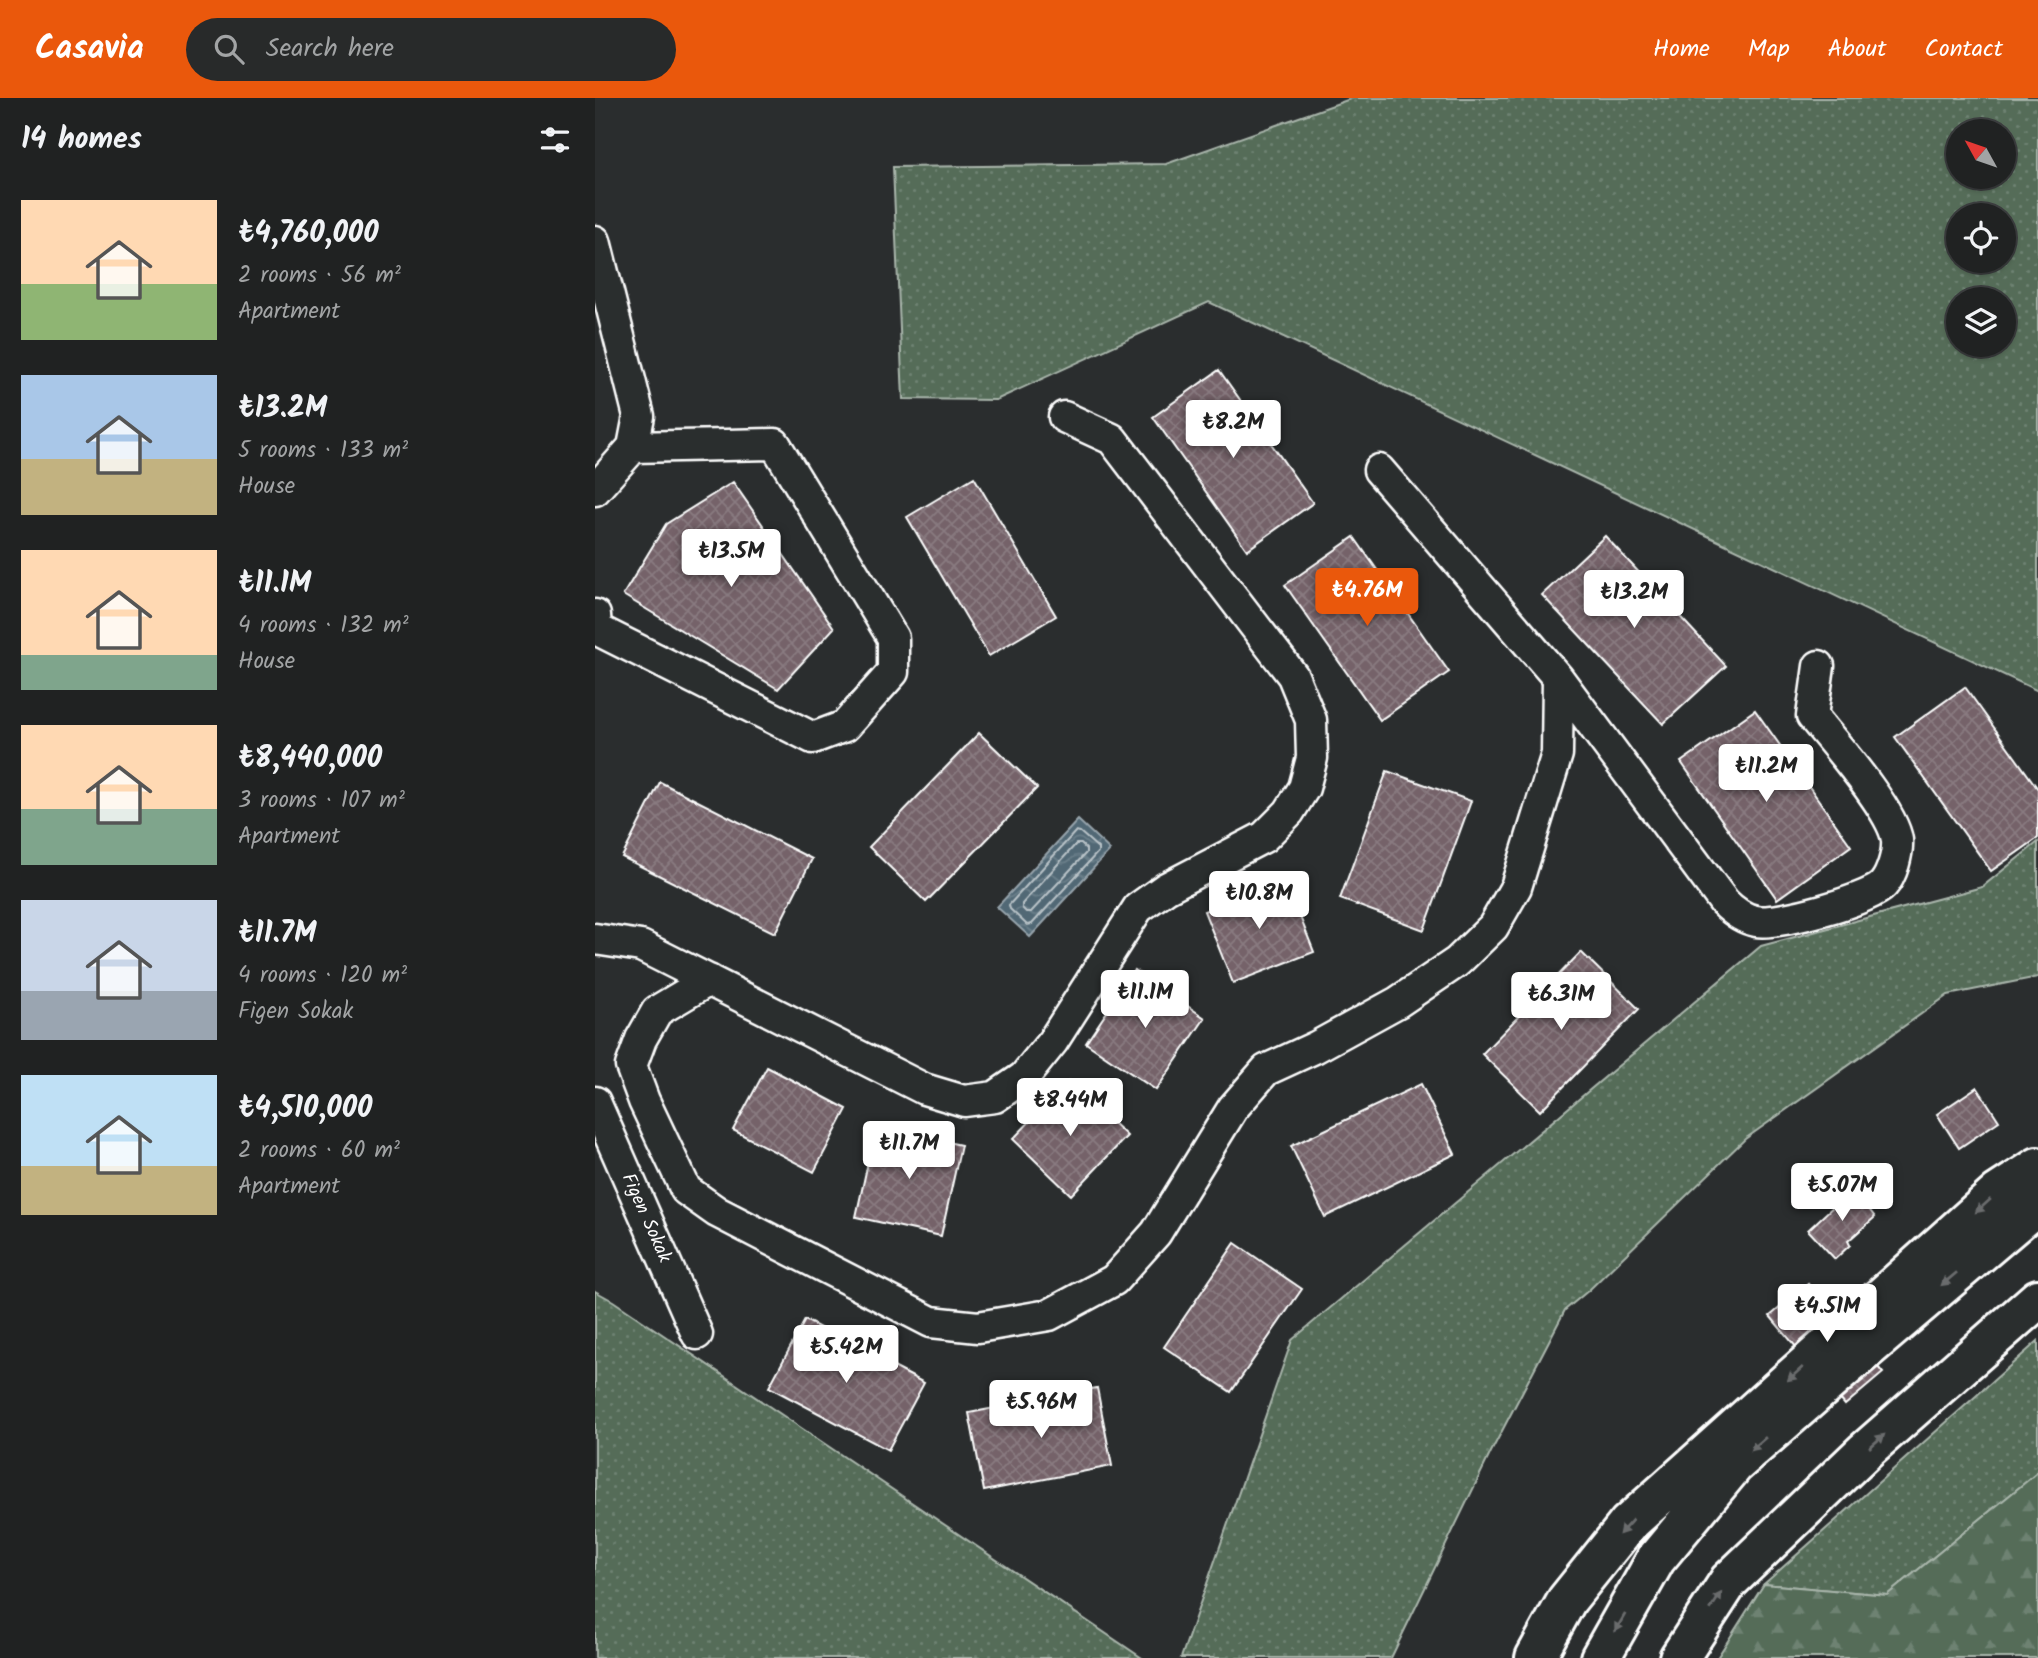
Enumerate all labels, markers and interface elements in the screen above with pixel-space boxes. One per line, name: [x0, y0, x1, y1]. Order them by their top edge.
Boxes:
search box: [186, 18, 676, 81]
text: Casavia: [35, 23, 144, 76]
text: Search here: [266, 28, 394, 70]
icon: search: [210, 30, 248, 68]
text: Home: [1653, 30, 1710, 69]
text: Map: [1748, 30, 1790, 69]
text: About: [1828, 30, 1886, 69]
text: Contact: [1924, 30, 2003, 69]
text: 14 homes: [21, 116, 142, 164]
north arrow: [1946, 119, 2016, 189]
map controls: [1946, 119, 2016, 357]
icon: filters: [536, 121, 574, 159]
button: locate: [1946, 203, 2016, 273]
text: ₺4,760,000: [238, 210, 379, 258]
icon: home: [77, 228, 161, 312]
text: 2 rooms · 56 m²: [238, 258, 401, 294]
button: layers: [1946, 287, 2016, 357]
text: Apartment: [238, 294, 340, 330]
text: ₺13.2M: [238, 385, 327, 433]
pin: ₺8.2M: [1184, 400, 1282, 460]
icon: home: [77, 403, 161, 487]
text: ₺8.2M: [1202, 405, 1264, 441]
text: 5 rooms · 133 m²: [238, 433, 408, 469]
text: House: [238, 469, 295, 505]
pin: ₺13.5M: [674, 530, 788, 589]
text: ₺13.5M: [698, 534, 764, 570]
text: ₺11.1M: [238, 560, 312, 608]
pin: ₺4.76M: [1310, 568, 1424, 628]
pin: ₺13.2M: [1577, 570, 1691, 630]
text: ₺4.76M: [1331, 573, 1403, 609]
text: ₺13.2M: [1600, 575, 1668, 611]
icon: home: [77, 578, 161, 662]
text: 4 rooms · 132 m²: [238, 608, 409, 644]
text: House: [238, 644, 295, 680]
text: ₺8,440,000: [238, 735, 382, 783]
pin: ₺11.2M: [1709, 744, 1823, 804]
text: ₺11.2M: [1735, 749, 1797, 785]
icon: home: [77, 753, 161, 837]
text: 3 rooms · 107 m²: [238, 783, 405, 819]
text: Apartment: [238, 819, 340, 855]
pin: ₺10.8M: [1202, 872, 1316, 931]
text: ₺10.8M: [1225, 876, 1293, 912]
text: ₺11.7M: [238, 910, 317, 958]
icon: home: [77, 928, 161, 1012]
text: 4 rooms · 120 m²: [238, 958, 407, 994]
pin: ₺11.1M: [1088, 970, 1202, 1030]
pin: ₺6.31M: [1504, 972, 1618, 1032]
text: ₺11.1M: [1117, 975, 1173, 1011]
text: ₺6.31M: [1527, 977, 1595, 1013]
text: Figen Sokak: [238, 994, 353, 1030]
pin: ₺8.44M: [1013, 1079, 1127, 1138]
text: ₺8.44M: [1033, 1083, 1107, 1119]
text: ₺4,510,000: [238, 1085, 372, 1133]
icon: home: [77, 1103, 161, 1187]
pin: ₺11.7M: [852, 1122, 966, 1181]
text: ₺11.7M: [879, 1126, 939, 1162]
text: 2 rooms · 60 m²: [238, 1133, 400, 1169]
pin: ₺5.07M: [1785, 1164, 1899, 1223]
street label: Figen Sokak: [613, 1168, 679, 1268]
text: ₺5.07M: [1807, 1168, 1877, 1204]
text: Apartment: [238, 1169, 340, 1205]
one-way arrow: [1974, 1198, 1991, 1213]
one-way arrow: [1940, 1271, 1957, 1286]
pin: ₺4.51M: [1770, 1284, 1884, 1344]
text: ₺4.51M: [1794, 1289, 1860, 1325]
pin: ₺5.42M: [789, 1326, 903, 1385]
text: ₺5.42M: [809, 1330, 883, 1366]
one-way arrow: [1786, 1366, 1804, 1382]
pin: ₺5.96M: [984, 1380, 1098, 1440]
text: ₺5.96M: [1005, 1385, 1077, 1421]
one-way arrow: [1868, 1434, 1885, 1449]
one-way arrow: [1749, 1436, 1767, 1452]
one-way arrow: [1618, 1518, 1634, 1536]
one-way arrow: [1709, 1591, 1722, 1610]
one-way arrow: [1614, 1613, 1626, 1633]

